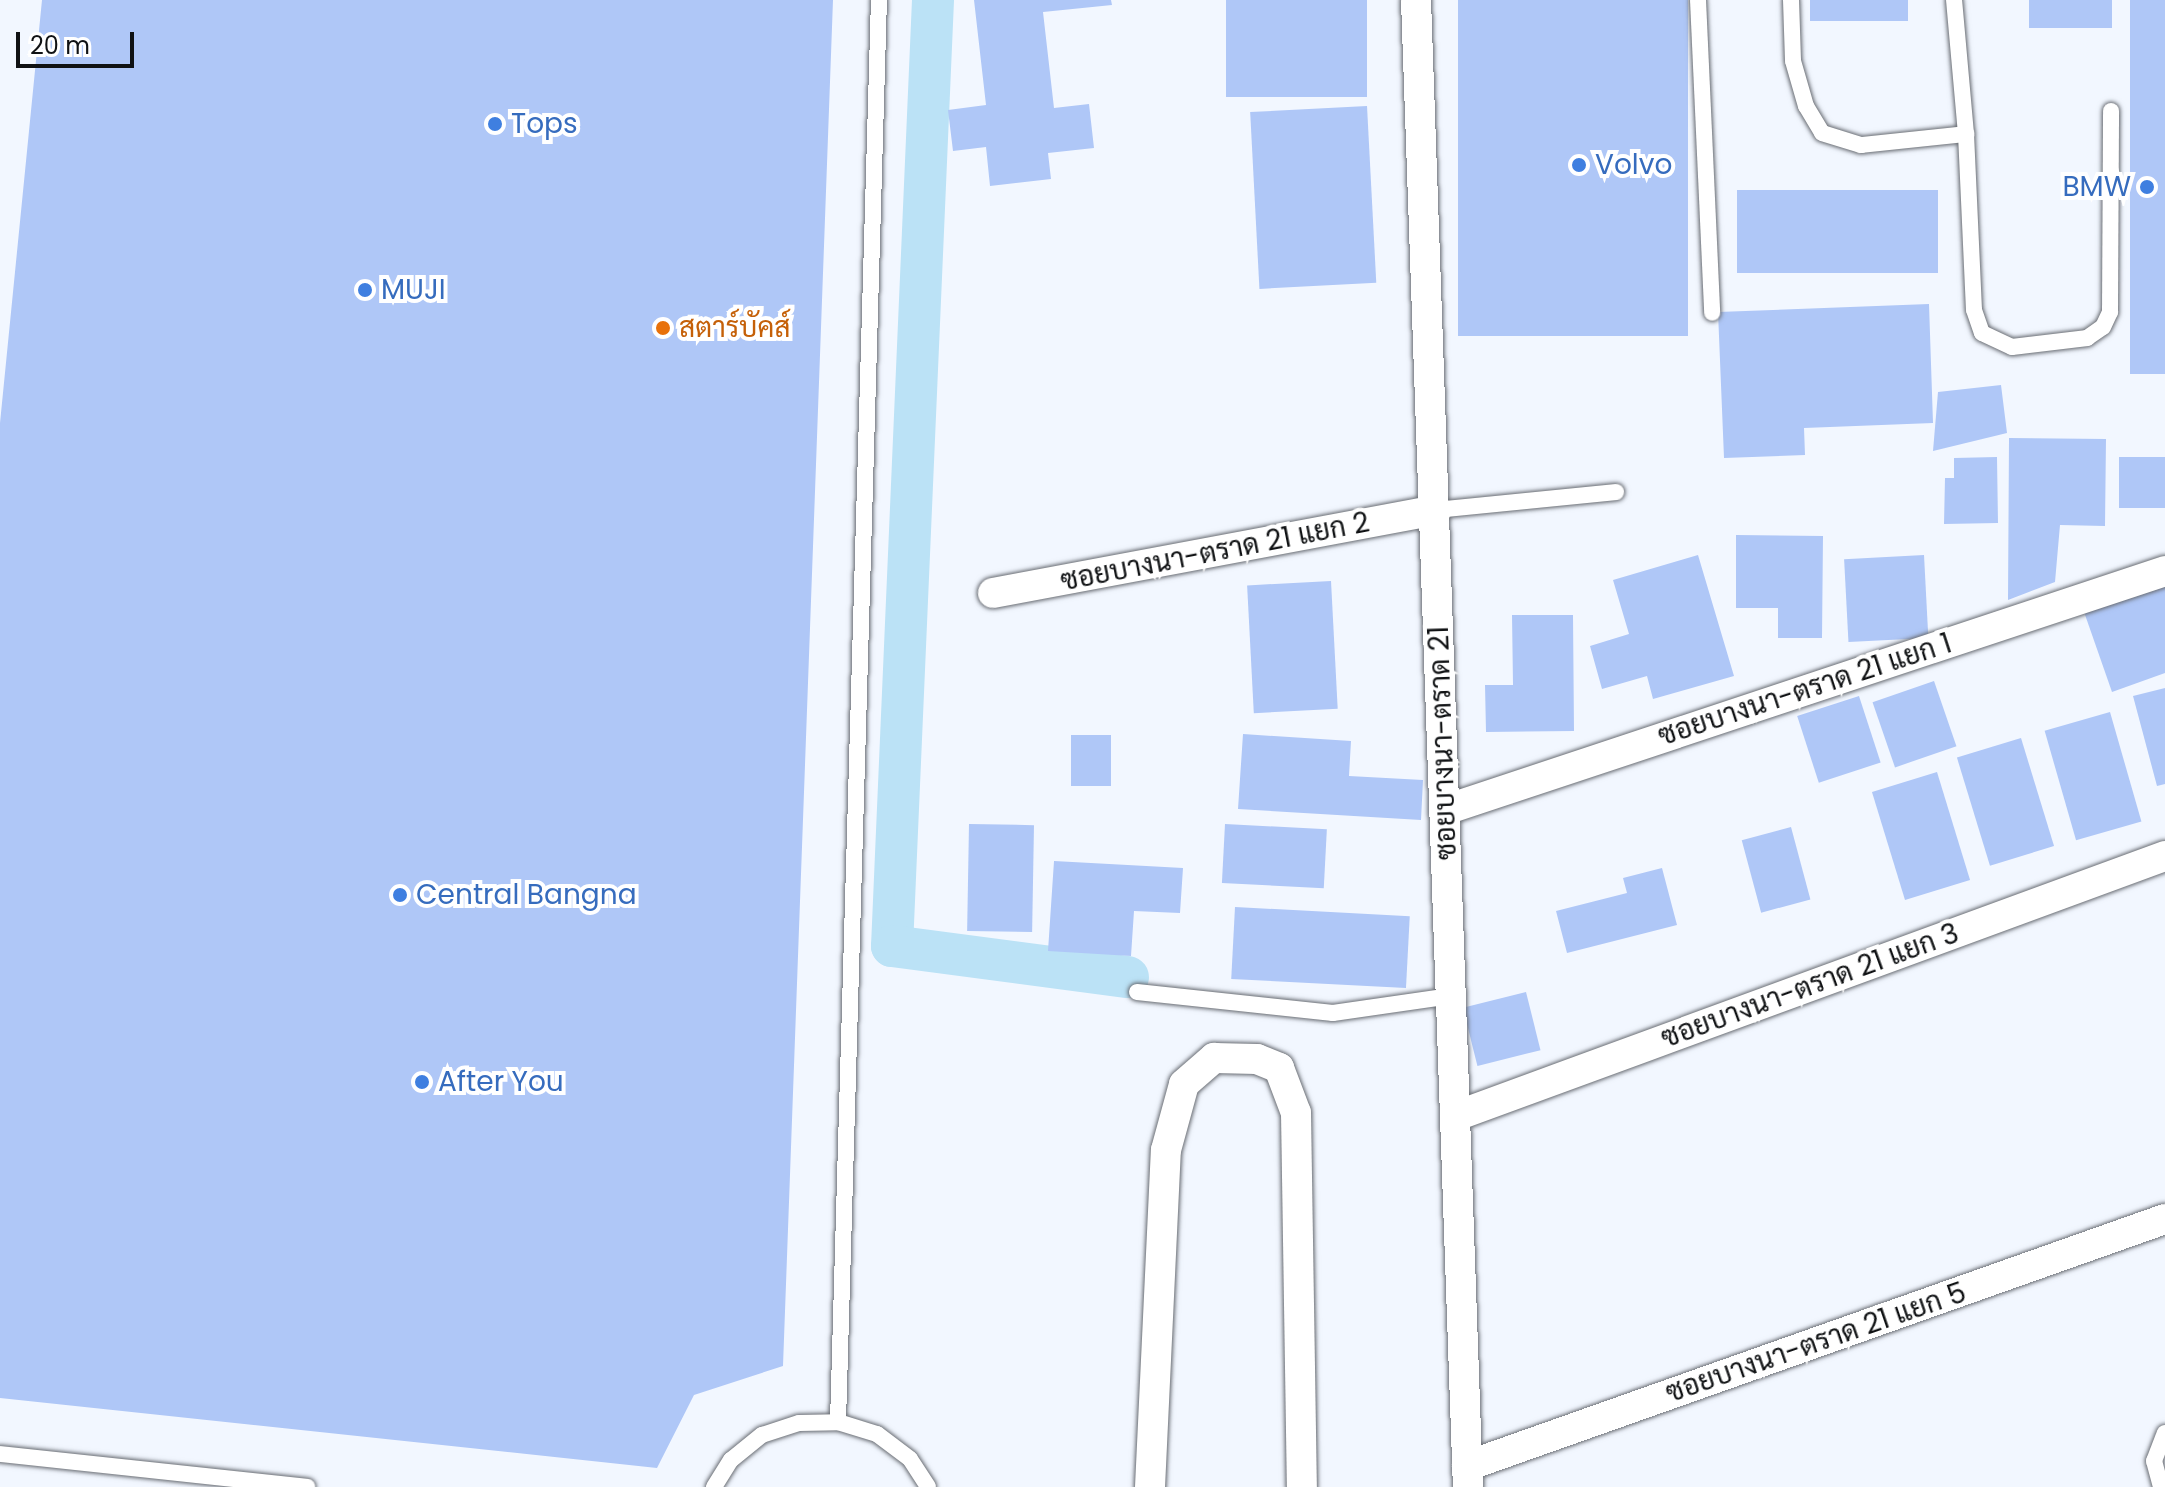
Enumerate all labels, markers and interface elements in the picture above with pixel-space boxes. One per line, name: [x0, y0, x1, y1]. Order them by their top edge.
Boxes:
scale bar: [20, 16, 138, 66]
text: 20 m: [30, 29, 90, 62]
place label: Tops: [511, 107, 578, 141]
marker: Tops: [486, 115, 504, 133]
place label: Volvo: [1595, 148, 1672, 182]
marker: Volvo: [1570, 156, 1588, 174]
place label: BMW: [2062, 170, 2131, 204]
marker: BMW: [2138, 178, 2156, 196]
place label: MUJI: [381, 273, 446, 307]
marker: MUJI: [356, 281, 374, 299]
place label: สตาร์บัคส์: [679, 311, 791, 345]
marker: สตาร์บัคส์: [654, 319, 672, 337]
street label: ซอยบางนา-ตราด 21 แยก 2: [1058, 506, 1372, 598]
street label: ซอยบางนา-ตราด 21: [1422, 625, 1464, 861]
street label: ซอยบางนา-ตราด 21 แยก 1: [1654, 627, 1956, 753]
place label: Central Bangna: [416, 878, 637, 912]
marker: Central Bangna: [391, 886, 409, 904]
street label: ซอยบางนา-ตราด 21 แยก 3: [1657, 917, 1963, 1055]
place label: After You: [438, 1065, 564, 1099]
marker: After You: [413, 1073, 431, 1091]
street label: ซอยบางนา-ตราด 21 แยก 5: [1662, 1276, 1970, 1410]

